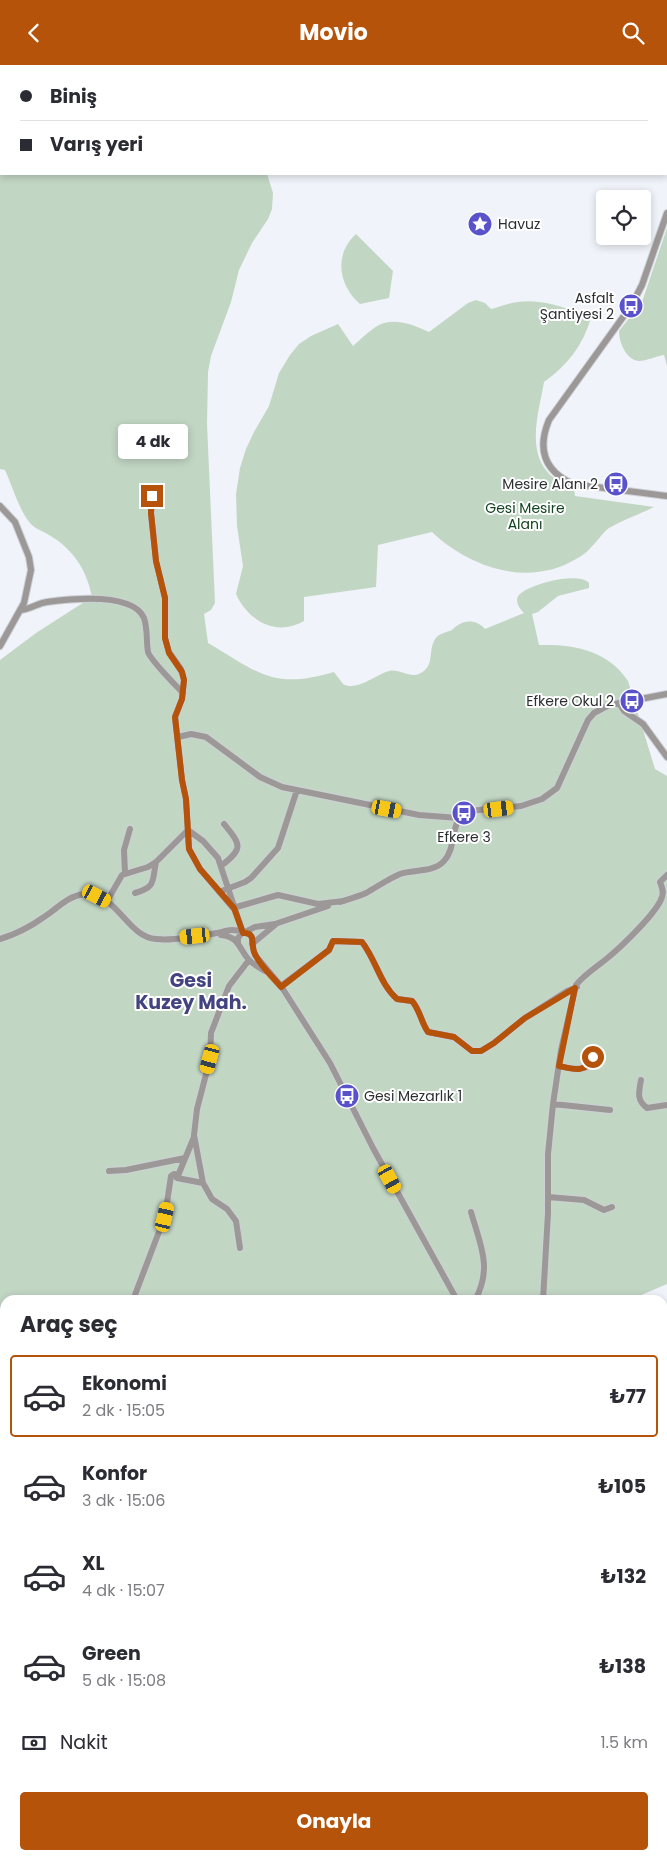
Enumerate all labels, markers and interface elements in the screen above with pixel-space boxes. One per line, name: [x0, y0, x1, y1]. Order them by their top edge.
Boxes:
text: Movio: [299, 17, 368, 48]
icon: back: [20, 19, 48, 47]
icon: search: [619, 19, 647, 47]
text: Biniş: [50, 83, 97, 110]
text: Varış yeri: [50, 131, 143, 158]
map controls: [596, 190, 651, 245]
button: locate: [596, 190, 651, 245]
place icon: Havuz: [467, 211, 493, 237]
place label: Havuz: [498, 214, 540, 234]
place label: Asfalt Şantiyesi 2: [540, 288, 614, 324]
bus stop icon: Asfalt Şantiyesi 2: [618, 293, 644, 319]
callout: 4 dk: [117, 423, 187, 459]
text: 4 dk: [136, 430, 170, 453]
bus stop icon: Mesire Alanı 2: [603, 471, 629, 497]
place label: Mesire Alanı 2: [502, 474, 598, 494]
route end: [141, 485, 163, 507]
park label: Gesi Mesire Alanı: [485, 498, 565, 534]
bus stop icon: Efkere Okul 2: [619, 688, 645, 714]
place label: Efkere Okul 2: [526, 691, 614, 711]
car: [370, 799, 403, 819]
bus stop icon: Efkere 3: [451, 800, 477, 826]
car: [483, 800, 514, 818]
place label: Efkere 3: [437, 827, 491, 847]
car: [80, 883, 113, 909]
car: [179, 927, 210, 945]
district label: Gesi Kuzey Mah.: [135, 967, 247, 1016]
car: [198, 1043, 221, 1075]
route start: [582, 1046, 604, 1068]
bus stop icon: Gesi Mezarlık 1: [334, 1083, 360, 1109]
place label: Gesi Mezarlık 1: [364, 1086, 462, 1106]
car: [376, 1162, 403, 1196]
car: [154, 1201, 175, 1233]
text: Araç seç: [20, 1309, 118, 1340]
text: Ekonomi: [82, 1370, 167, 1397]
icon: car: [22, 1374, 67, 1419]
text: ₺77: [610, 1383, 646, 1410]
text: 2 dk · 15:05: [82, 1399, 165, 1422]
text: Konfor: [82, 1460, 147, 1487]
icon: car: [22, 1464, 67, 1509]
text: ₺105: [598, 1473, 646, 1500]
text: 3 dk · 15:06: [82, 1489, 165, 1512]
text: XL: [82, 1550, 105, 1577]
icon: car: [22, 1554, 67, 1599]
text: ₺132: [601, 1563, 646, 1590]
text: 4 dk · 15:07: [82, 1579, 165, 1602]
text: Green: [82, 1640, 141, 1667]
icon: car: [22, 1644, 67, 1689]
text: ₺138: [599, 1653, 646, 1680]
text: 5 dk · 15:08: [82, 1669, 166, 1692]
icon: cash: [20, 1729, 48, 1757]
text: Nakit: [60, 1729, 108, 1756]
text: 1.5 km: [600, 1731, 648, 1754]
button: Onayla: [20, 1792, 648, 1850]

